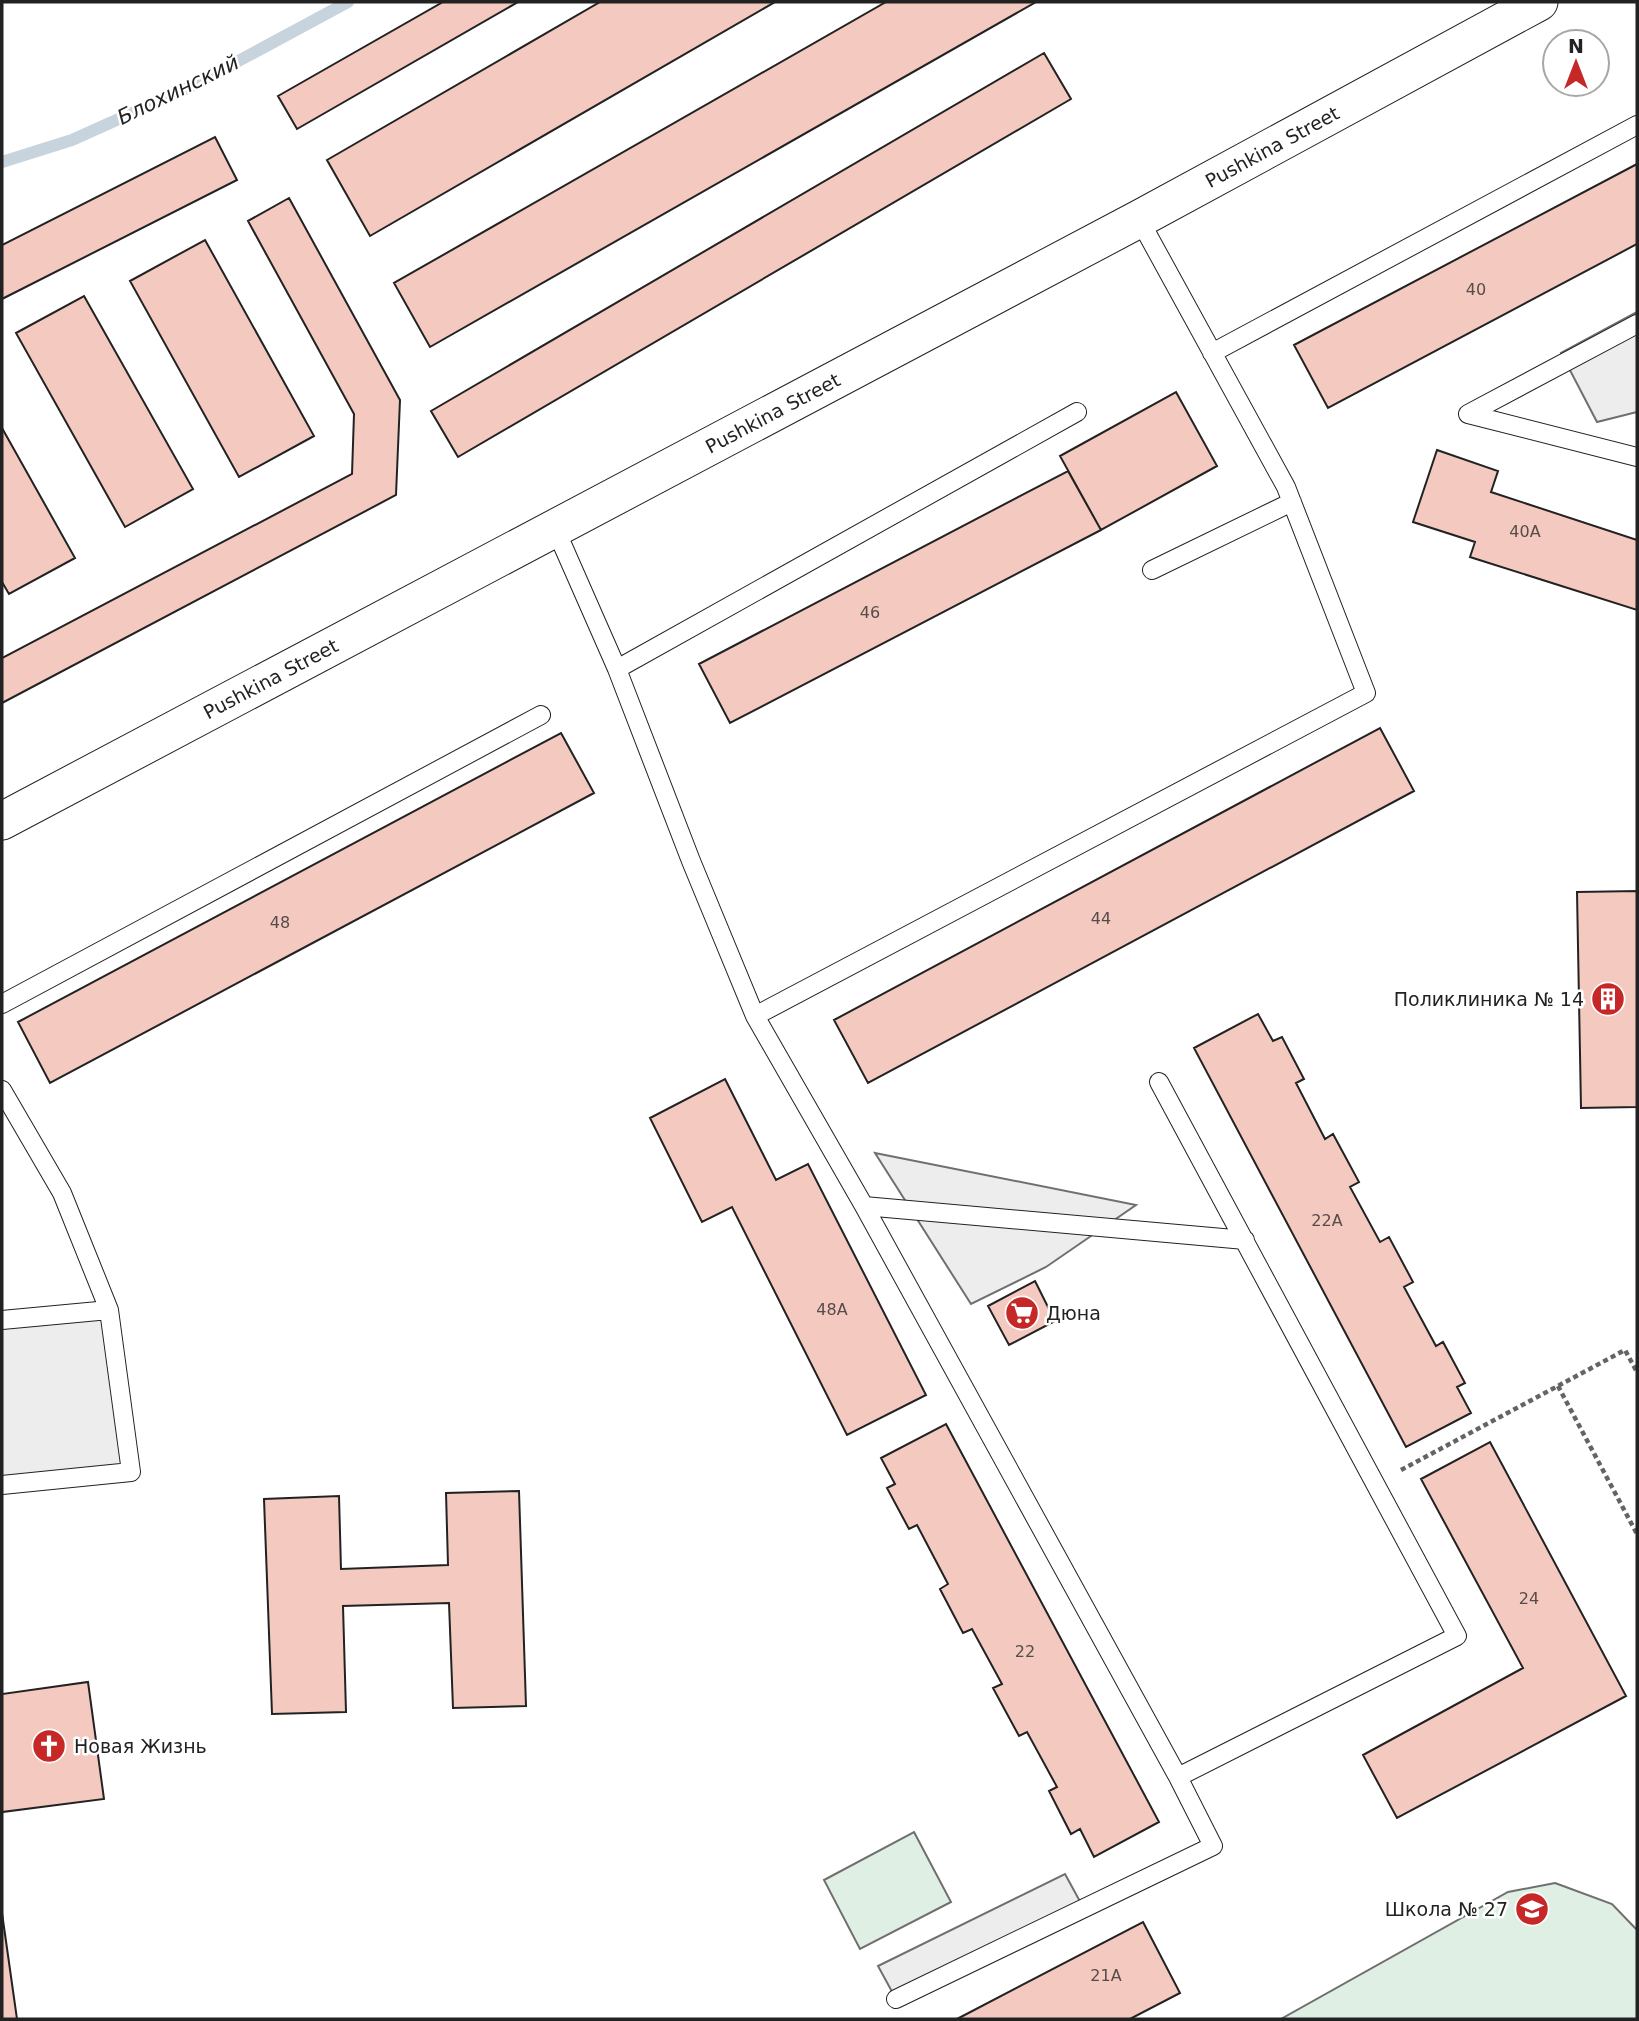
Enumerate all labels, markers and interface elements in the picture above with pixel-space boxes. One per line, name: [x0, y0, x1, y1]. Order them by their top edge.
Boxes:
north arrow: [1541, 28, 1611, 98]
text: N: [1568, 35, 1584, 57]
water label: Блохинский: [113, 50, 243, 130]
street label: Pushkina Street: [1201, 102, 1343, 192]
house number: 40: [1466, 280, 1486, 299]
street label: Pushkina Street: [702, 368, 844, 458]
house number: 40А: [1509, 522, 1541, 541]
house number: 46: [860, 603, 880, 622]
street label: Pushkina Street: [200, 634, 342, 723]
house number: 44: [1091, 909, 1111, 928]
house number: 48: [270, 913, 290, 932]
building icon: Поликлиника № 14: [1589, 980, 1627, 1018]
place label: Поликлиника № 14: [1394, 988, 1584, 1010]
house number: 22А: [1311, 1211, 1343, 1230]
supermarket icon: Дюна: [1003, 1294, 1041, 1332]
house number: 48А: [816, 1300, 848, 1319]
place label: Дюна: [1046, 1302, 1101, 1324]
house number: 24: [1519, 1589, 1539, 1608]
house number: 22: [1015, 1642, 1035, 1661]
church icon: Новая Жизнь: [30, 1727, 68, 1765]
place label: Новая Жизнь: [74, 1735, 207, 1757]
school or university icon: Школа № 27: [1513, 1890, 1551, 1928]
place label: Школа № 27: [1385, 1898, 1508, 1920]
house number: 21А: [1090, 1966, 1122, 1985]

